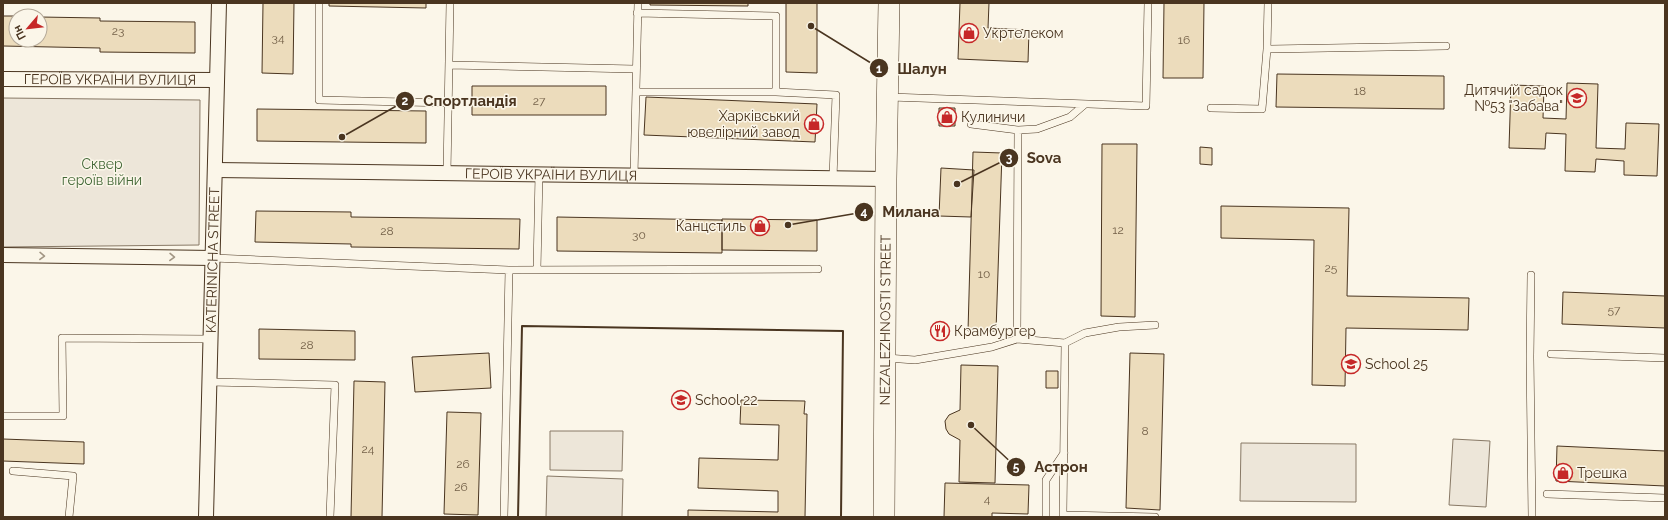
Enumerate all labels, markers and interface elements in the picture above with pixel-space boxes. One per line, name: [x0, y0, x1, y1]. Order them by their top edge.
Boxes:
north arrow: [8, 8, 48, 48]
shop icon: Укртелеком: [958, 22, 980, 44]
text: Пн: [10, 23, 29, 42]
house number: 23: [112, 24, 124, 38]
place label: Укртелеком: [983, 25, 1064, 41]
house number: 34: [272, 31, 285, 45]
house number: 16: [1178, 33, 1190, 47]
callout: Шалун: [869, 55, 955, 82]
text: Шалун: [897, 60, 947, 78]
text: 1: [876, 62, 882, 76]
street label: ГЕРОЇВ УКРАЇНИ ВУЛИЦЯ: [24, 69, 196, 88]
place label: Дитячий садок №53 "Забава": [1464, 82, 1563, 114]
house number: 18: [1354, 84, 1366, 98]
school or university icon: Дитячий садок №53 "Забава": [1566, 87, 1588, 109]
callout: Спортландія: [395, 88, 524, 115]
text: Спортландія: [423, 92, 517, 110]
text: 2: [402, 94, 409, 108]
house number: 27: [533, 94, 546, 108]
shop icon: Кулиничи: [936, 106, 958, 128]
place label: Харківський ювелірний завод: [687, 108, 800, 140]
place label: Кулиничи: [961, 109, 1025, 125]
shop icon: Харківський ювелірний завод: [803, 113, 825, 135]
callout: Sova: [999, 145, 1069, 172]
text: Sova: [1027, 149, 1062, 167]
text: 3: [1006, 151, 1013, 165]
park label: Сквер героїв війни: [62, 156, 142, 188]
street label: ГЕРОЇВ УКРАЇНИ ВУЛИЦЯ: [465, 164, 637, 184]
street label: KATERINICHA STREET: [203, 186, 222, 333]
callout: Милана: [854, 198, 948, 225]
text: Милана: [882, 203, 940, 221]
text: 4: [861, 205, 868, 219]
shop icon: Канцстиль: [749, 215, 771, 237]
place label: Канцстиль: [676, 218, 746, 234]
house number: 12: [1112, 223, 1124, 237]
house number: 28: [380, 224, 394, 238]
house number: 30: [632, 228, 646, 242]
street label: NEZALEZHNOSTI STREET: [877, 234, 894, 405]
one-way arrow: [39, 252, 45, 260]
one-way arrow: [169, 253, 175, 261]
house number: 25: [1325, 261, 1338, 275]
house number: 10: [978, 267, 990, 281]
house number: 57: [1608, 303, 1621, 317]
restaurant icon: Крамбургер: [929, 320, 951, 342]
place label: Крамбургер: [954, 323, 1036, 339]
house number: 28: [300, 338, 314, 352]
school or university icon: School 25: [1340, 353, 1362, 375]
place label: School 25: [1365, 356, 1428, 372]
school or university icon: School 22: [670, 389, 692, 411]
place label: School 22: [695, 392, 758, 408]
house number: 8: [1141, 424, 1149, 438]
house number: 24: [362, 442, 375, 456]
callout: Астрон: [1006, 454, 1095, 481]
house number: 26: [456, 457, 470, 471]
text: Астрон: [1034, 458, 1088, 476]
text: 5: [1013, 460, 1020, 474]
shop icon: Трешка: [1552, 462, 1574, 484]
place label: Трешка: [1577, 465, 1627, 481]
house number: 26: [454, 480, 468, 494]
house number: 4: [984, 492, 991, 506]

